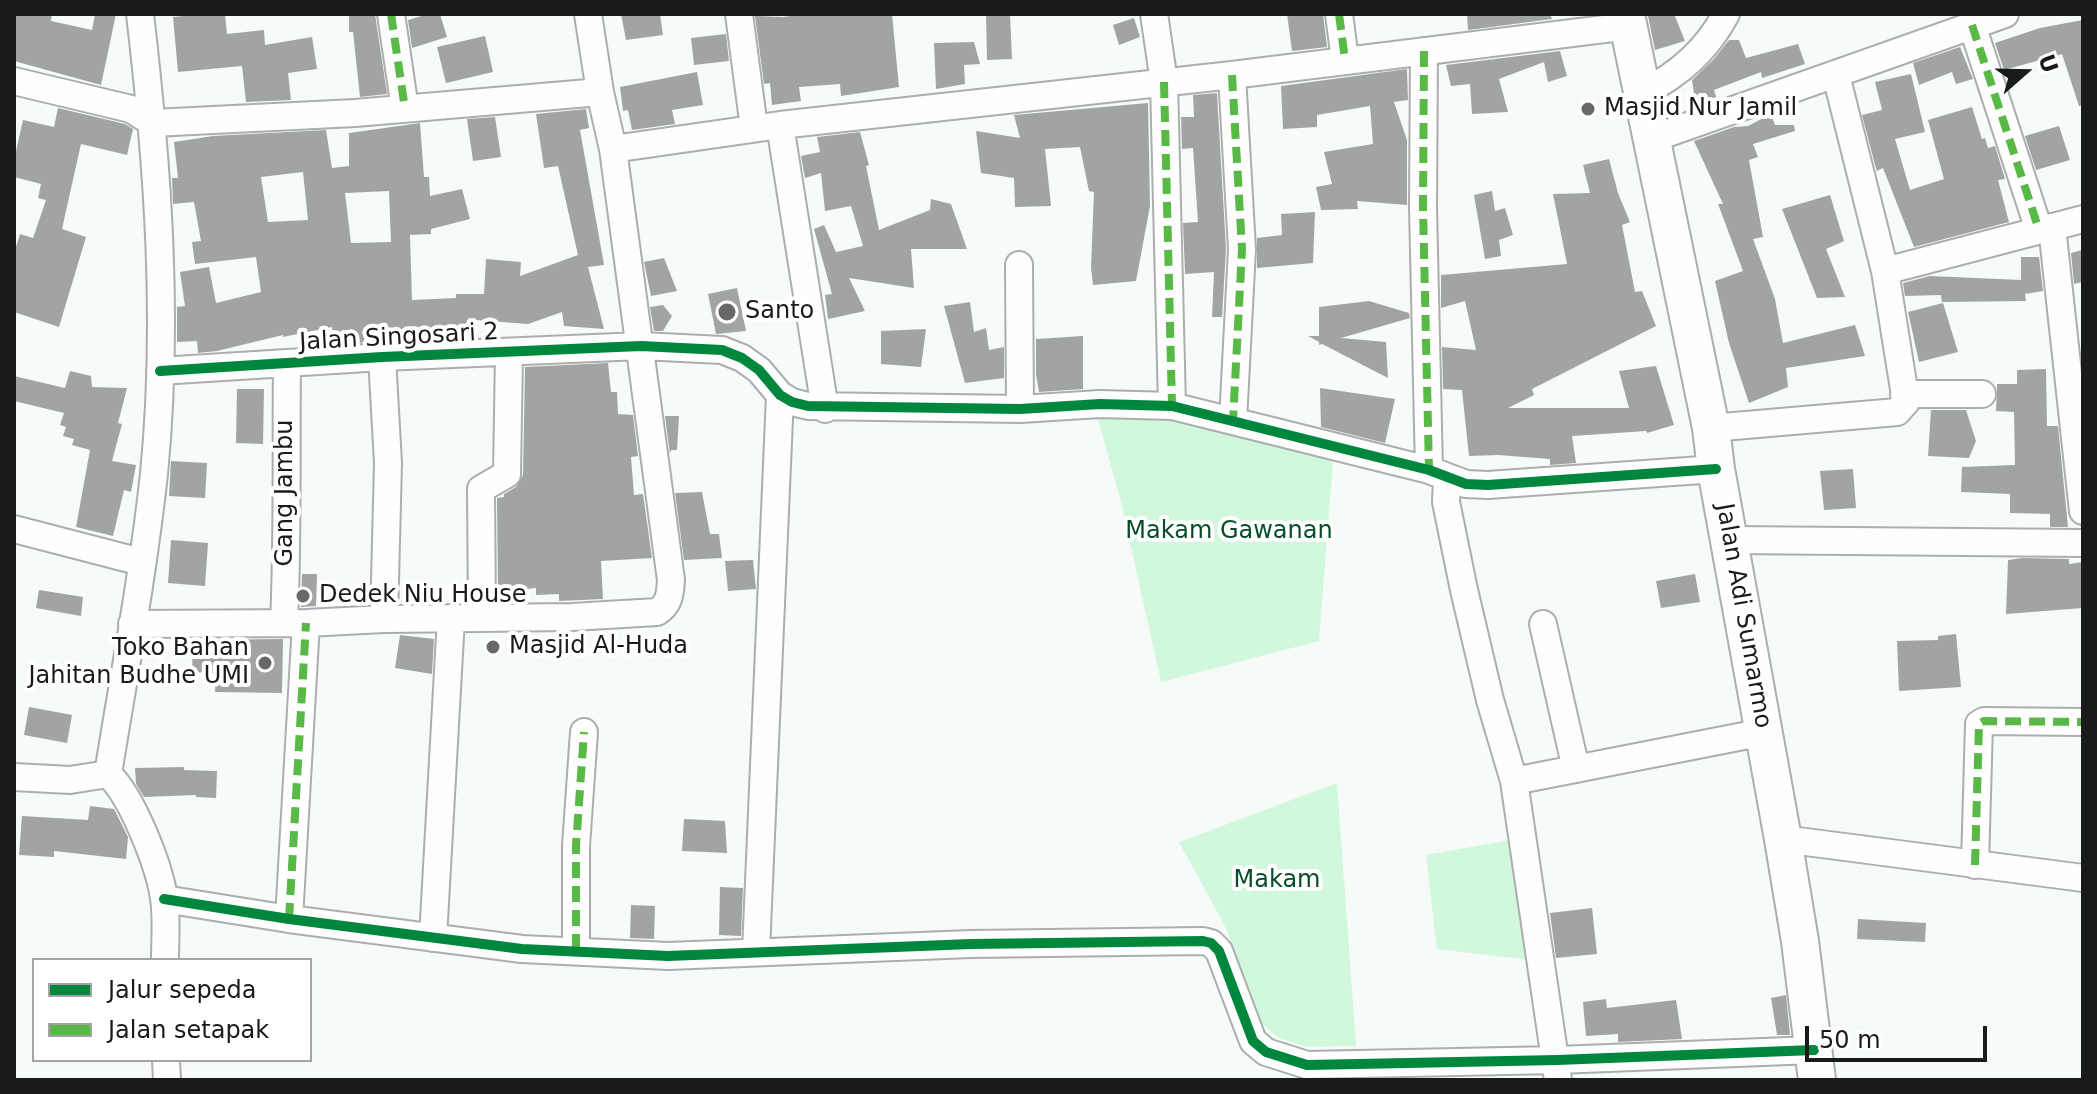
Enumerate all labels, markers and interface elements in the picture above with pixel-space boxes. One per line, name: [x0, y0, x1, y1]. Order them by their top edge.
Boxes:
north arrow: [1985, 32, 2065, 112]
text: U: [2033, 51, 2063, 76]
place label: Masjid Nur Jamil: [1604, 95, 1797, 123]
marker: Masjid Nur Jamil: [1579, 100, 1597, 118]
place label: Santo: [745, 298, 814, 326]
marker: Santo: [716, 301, 738, 323]
street label: Jalan Singosari 2: [299, 318, 499, 358]
street label: Gang Jambu: [272, 420, 300, 566]
street label: Jalan Adi Sumarmo: [1709, 501, 1777, 731]
park label: Makam Gawanan: [1125, 518, 1333, 546]
place label: Dedek Niu House: [319, 582, 526, 610]
marker: Dedek Niu House: [294, 587, 312, 605]
place label: Masjid Al-Huda: [509, 633, 688, 661]
place label: Toko Bahan Jahitan Budhe UMI: [29, 635, 249, 691]
marker: Masjid Al-Huda: [484, 638, 502, 656]
marker: Toko Bahan Jahitan Budhe UMI: [256, 654, 274, 672]
park label: Makam: [1234, 867, 1320, 895]
legend: [32, 958, 312, 1062]
text: Jalur sepeda: [108, 976, 256, 1004]
scale bar: [1809, 1010, 1991, 1060]
text: Jalan setapak: [108, 1016, 269, 1044]
text: 50 m: [1819, 1026, 1881, 1054]

